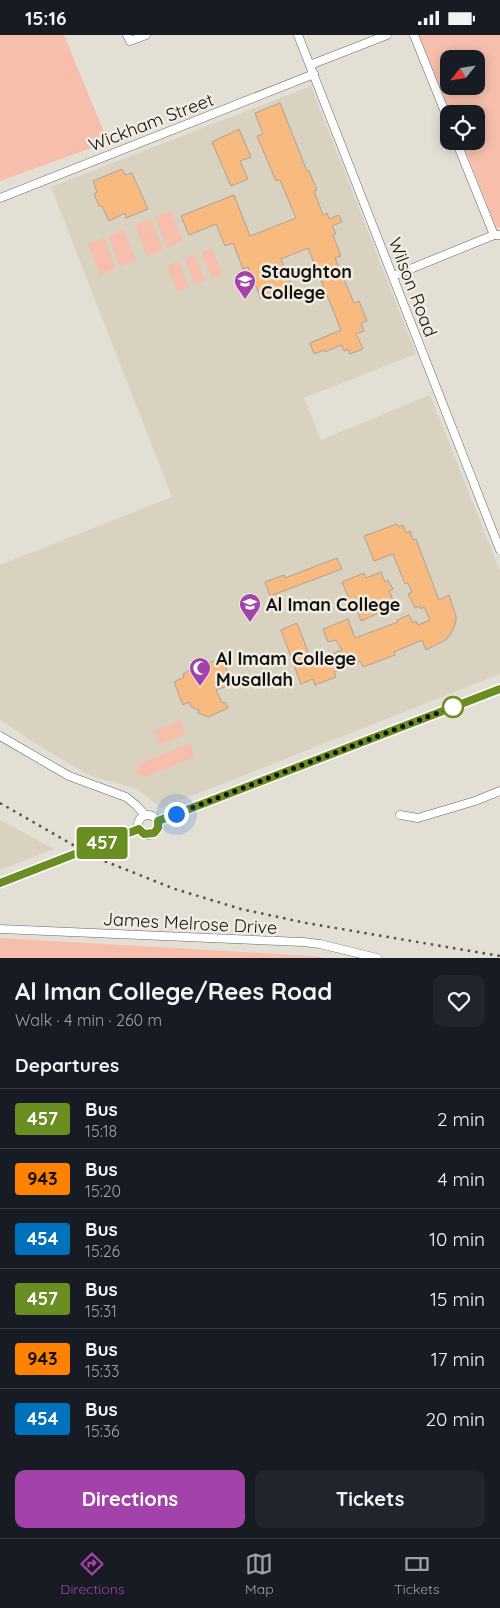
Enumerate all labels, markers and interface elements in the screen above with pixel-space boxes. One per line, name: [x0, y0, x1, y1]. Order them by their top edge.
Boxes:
text: 15:16: [25, 6, 66, 30]
north arrow: [440, 50, 485, 95]
map controls: [440, 50, 485, 150]
street label: Wickham Street: [85, 88, 217, 156]
button: locate: [440, 105, 485, 150]
street label: Wilson Road: [384, 234, 442, 340]
place label: Staughton College: [261, 260, 352, 304]
school or university icon: Staughton College: [233, 269, 257, 300]
school or university icon: Al Iman College: [238, 592, 262, 623]
place label: Al Iman College: [266, 593, 400, 616]
place label: Al Imam College Musallah: [216, 647, 356, 691]
mosque icon: Al Imam College Musallah: [188, 656, 212, 687]
unlabelled marker: [442, 696, 464, 718]
your location: [164, 802, 189, 827]
line badge: 457: [73, 827, 131, 859]
text: 457: [87, 831, 117, 854]
street label: James Melrose Drive: [102, 907, 278, 939]
button: heart: [433, 975, 485, 1027]
text: Al Iman College/Rees Road: [15, 976, 332, 1006]
text: Walk · 4 min · 260 m: [15, 1010, 162, 1030]
text: Departures: [15, 1053, 119, 1077]
text: Bus: [85, 1097, 118, 1121]
text: 457: [27, 1107, 58, 1130]
text: 2 min: [437, 1107, 485, 1131]
text: 15:18: [85, 1121, 117, 1141]
text: Bus: [85, 1157, 118, 1181]
text: 943: [27, 1167, 58, 1190]
text: 4 min: [437, 1167, 485, 1191]
text: 15:20: [85, 1181, 121, 1201]
text: Bus: [85, 1217, 118, 1241]
text: 454: [27, 1227, 58, 1250]
text: 10 min: [429, 1227, 485, 1251]
text: 15:26: [85, 1241, 120, 1261]
text: Bus: [85, 1277, 118, 1301]
text: 457: [27, 1287, 58, 1310]
text: 15 min: [430, 1287, 485, 1311]
text: 15:31: [85, 1301, 117, 1321]
text: Bus: [85, 1337, 118, 1361]
text: 943: [27, 1347, 58, 1370]
text: 17 min: [431, 1347, 485, 1371]
text: 15:33: [85, 1361, 119, 1381]
text: Bus: [85, 1397, 118, 1421]
text: 454: [27, 1407, 58, 1430]
text: 20 min: [426, 1407, 485, 1431]
text: 15:36: [85, 1421, 120, 1441]
button: Directions: [15, 1470, 245, 1528]
button: Tickets: [255, 1470, 485, 1528]
tab: Directions: [60, 1550, 124, 1598]
tab: Map: [245, 1550, 274, 1598]
tab: Tickets: [394, 1550, 440, 1598]

